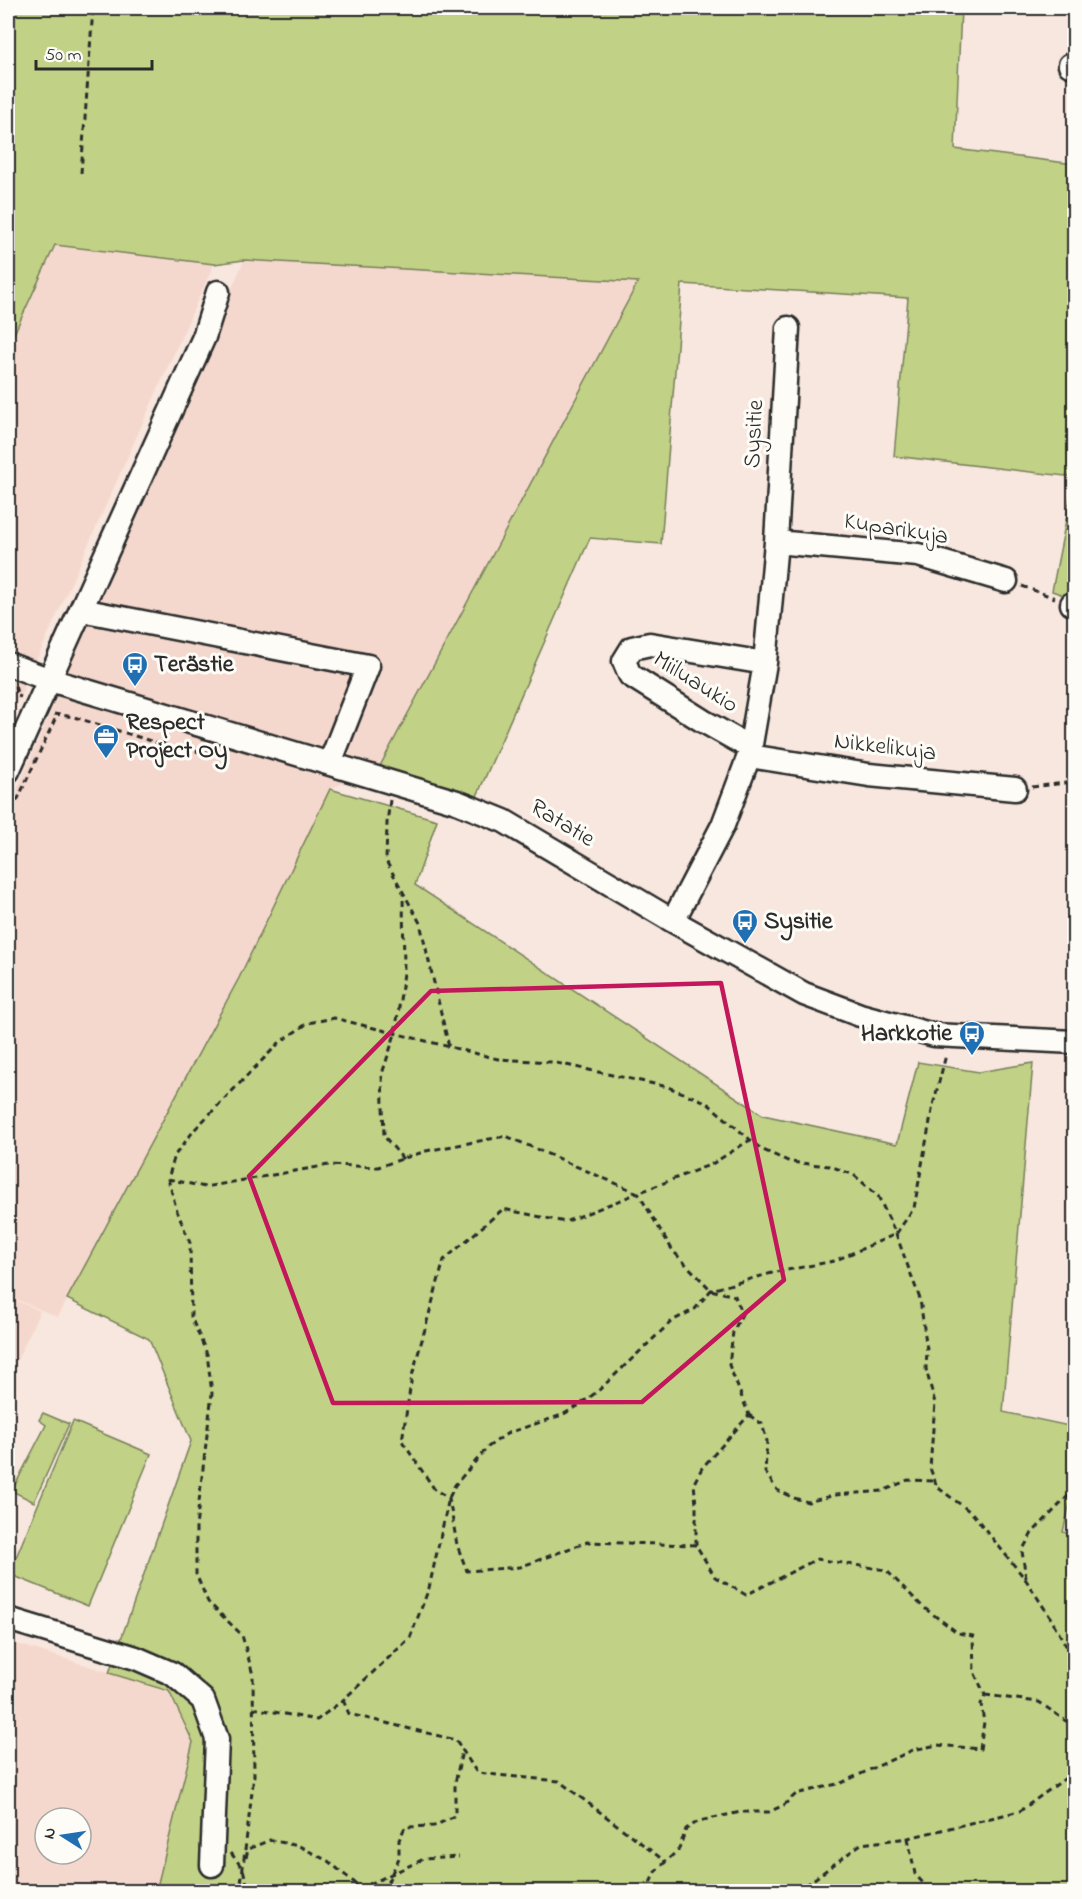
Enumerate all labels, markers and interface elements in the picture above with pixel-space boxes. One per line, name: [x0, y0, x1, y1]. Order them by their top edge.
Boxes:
scale bar: [36, 33, 152, 71]
text: 50 m: [45, 43, 82, 69]
street label: Sysitie: [736, 399, 775, 469]
street label: Kuparikuja: [841, 505, 951, 555]
street label: Miiluaukio: [646, 643, 744, 723]
place label: Terästie: [154, 648, 235, 683]
bus stop icon: Terästie: [120, 650, 150, 688]
place label: Respect Project Oy: [126, 706, 227, 770]
office icon: Respect Project Oy: [91, 722, 121, 760]
street label: Nikkelikuja: [832, 724, 938, 772]
street label: Ratatie: [523, 791, 601, 857]
place label: Sysitie: [764, 905, 834, 941]
bus stop icon: Sysitie: [730, 907, 760, 945]
place label: Harkkotie: [861, 1017, 953, 1052]
bus stop icon: Harkkotie: [957, 1019, 987, 1057]
north arrow: [33, 1806, 93, 1866]
text: N: [37, 1825, 63, 1841]

